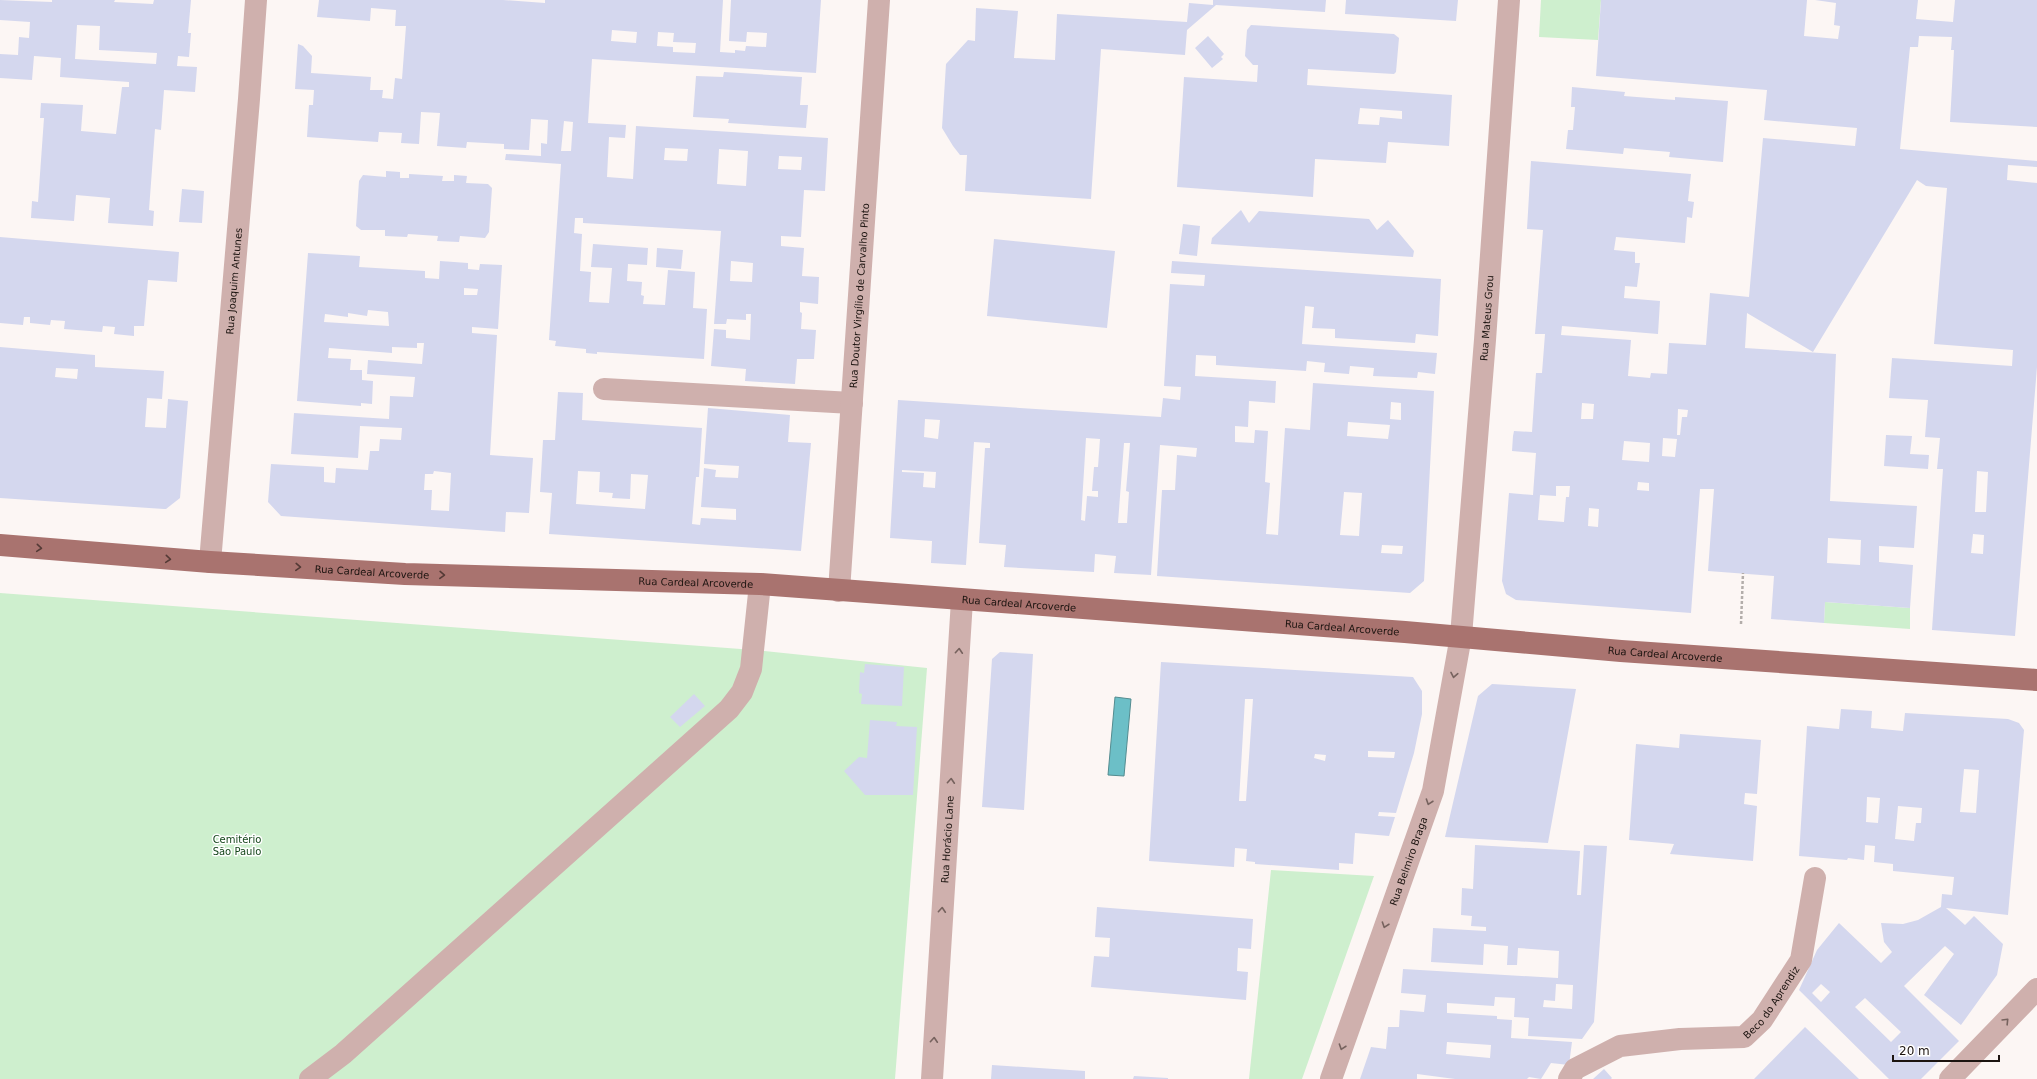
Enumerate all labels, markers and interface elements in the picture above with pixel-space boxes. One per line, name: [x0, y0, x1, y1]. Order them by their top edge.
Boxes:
street label: Rua Doutor Virgílio de Carvalho Pinto: [847, 203, 871, 389]
street label: Rua Joaquim Antunes: [224, 227, 244, 335]
street label: Rua Mateus Grou: [1478, 275, 1495, 361]
one-way arrow: [36, 543, 42, 552]
one-way arrow: [165, 554, 171, 563]
one-way arrow: [295, 563, 301, 572]
street label: Rua Cardeal Arcoverde: [314, 563, 429, 580]
one-way arrow: [439, 571, 445, 579]
street label: Rua Cardeal Arcoverde: [638, 575, 753, 589]
street label: Rua Cardeal Arcoverde: [961, 594, 1077, 613]
street label: Rua Cardeal Arcoverde: [1285, 618, 1400, 637]
street label: Rua Cardeal Arcoverde: [1607, 644, 1723, 664]
one-way arrow: [954, 648, 963, 654]
one-way arrow: [1450, 672, 1459, 678]
one-way arrow: [946, 778, 955, 784]
street label: Rua Horácio Lane: [939, 795, 955, 884]
one-way arrow: [1425, 799, 1433, 806]
street label: Rua Belmiro Braga: [1387, 815, 1429, 907]
park label: Cemitério São Paulo: [213, 834, 261, 857]
one-way arrow: [938, 907, 947, 913]
one-way arrow: [1382, 921, 1390, 928]
street label: Beco do Aprendiz: [1741, 964, 1801, 1041]
one-way arrow: [2001, 1018, 2009, 1026]
one-way arrow: [930, 1037, 939, 1043]
scale bar: [1893, 1037, 1999, 1063]
one-way arrow: [1338, 1044, 1347, 1051]
text: 20 m: [1899, 1044, 1930, 1058]

